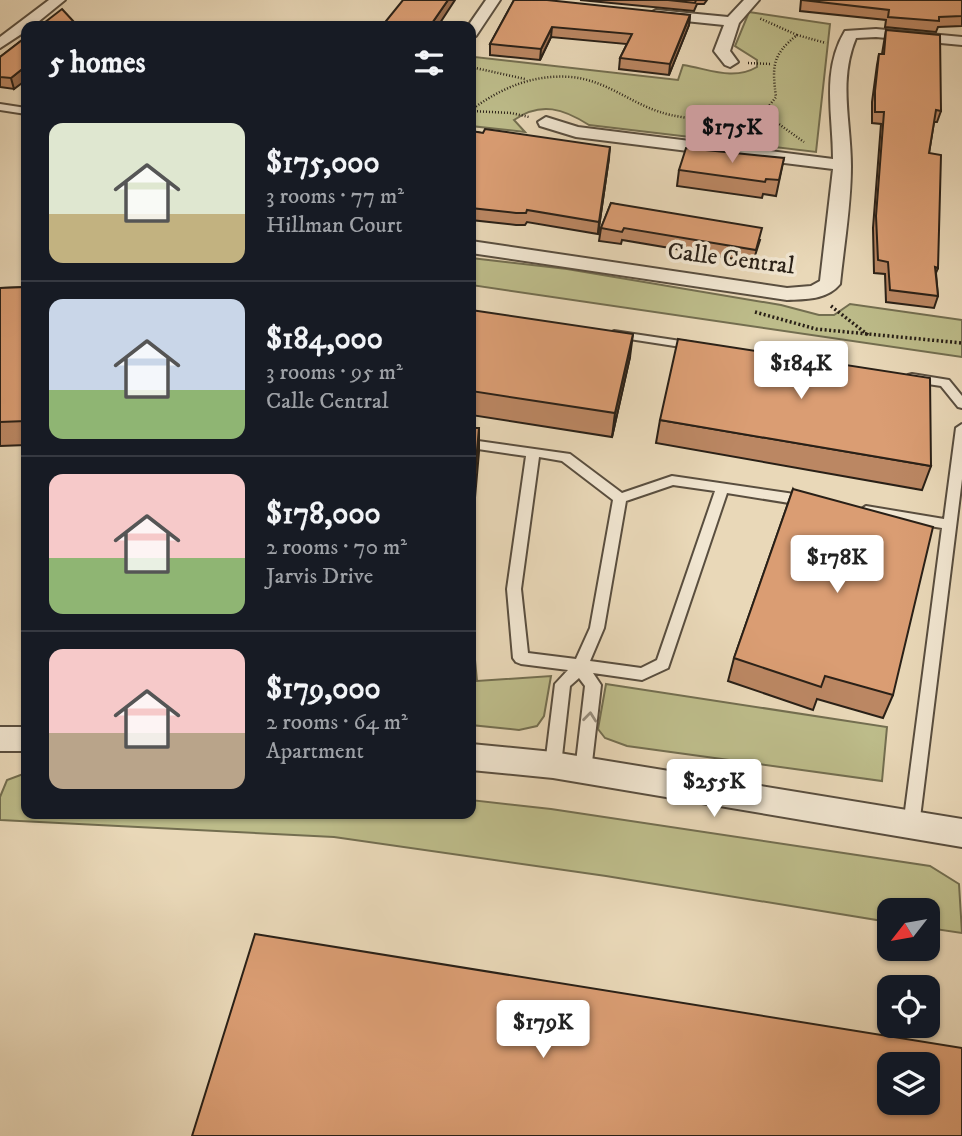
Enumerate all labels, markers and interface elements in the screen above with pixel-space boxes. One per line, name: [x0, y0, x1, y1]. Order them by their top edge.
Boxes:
icon: filters: [410, 44, 448, 82]
text: 5 homes: [49, 45, 145, 82]
pin: $175K: [683, 106, 781, 165]
text: $175K: [702, 113, 762, 142]
text: $175,000: [266, 145, 380, 182]
icon: home: [105, 151, 189, 235]
text: 3 rooms · 77 m²: [266, 182, 404, 211]
text: Hillman Court: [266, 211, 403, 240]
street label: Calle Central: [666, 236, 797, 282]
text: $184,000: [266, 321, 383, 358]
icon: home: [105, 327, 189, 411]
pin: $184K: [752, 342, 850, 401]
text: $184K: [770, 349, 832, 378]
text: 3 rooms · 95 m²: [266, 358, 403, 387]
text: Calle Central: [266, 387, 389, 416]
text: $178,000: [266, 496, 381, 533]
icon: home: [105, 502, 189, 586]
text: 2 rooms · 70 m²: [266, 533, 407, 562]
pin: $178K: [788, 536, 886, 595]
text: $178K: [807, 543, 867, 572]
text: Jarvis Drive: [266, 562, 373, 591]
text: $179,000: [266, 671, 381, 708]
icon: home: [105, 677, 189, 761]
text: 2 rooms · 64 m²: [266, 708, 408, 737]
one-way arrow: [582, 712, 597, 723]
text: Apartment: [266, 737, 364, 766]
pin: $255K: [665, 760, 763, 819]
text: $255K: [683, 767, 745, 796]
north arrow: [877, 898, 940, 961]
map controls: [877, 898, 940, 1115]
button: locate: [877, 975, 940, 1038]
pin: $179K: [494, 1000, 592, 1060]
text: $179K: [513, 1008, 573, 1037]
button: layers: [877, 1052, 940, 1115]

